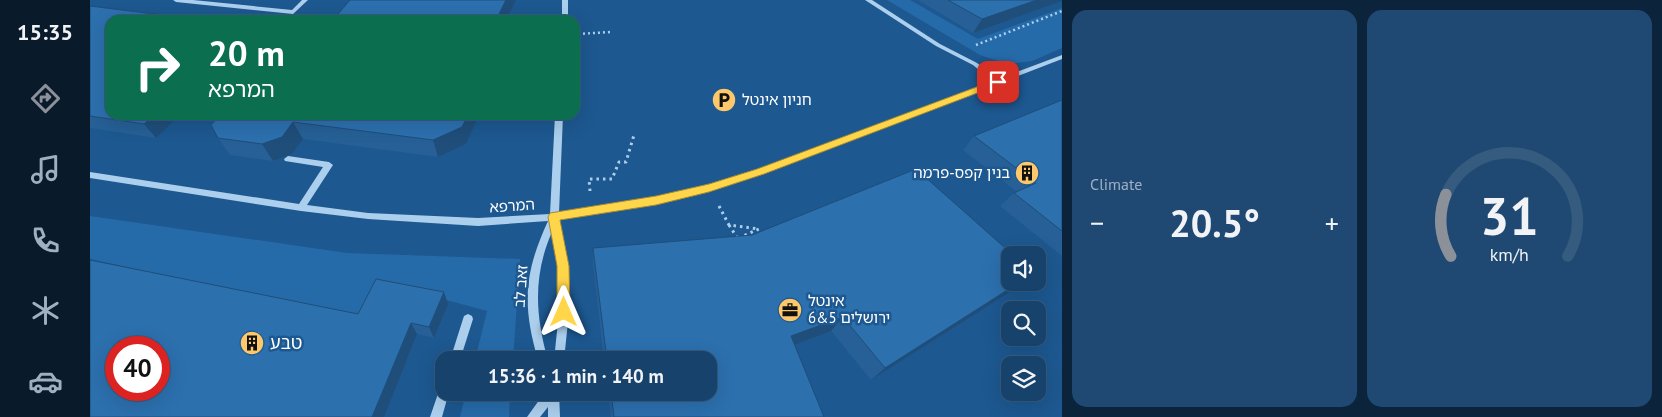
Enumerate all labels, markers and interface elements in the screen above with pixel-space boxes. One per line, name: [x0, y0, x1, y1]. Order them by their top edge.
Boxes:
text: 15:35: [17, 18, 73, 46]
text: 20 m: [208, 30, 285, 76]
icon: right: [125, 35, 190, 100]
pin: [977, 61, 1019, 103]
icon: arrive: [984, 68, 1012, 96]
text: המרפא: [208, 75, 275, 103]
icon: directions: [28, 81, 63, 116]
parking icon: חניון אינטל: [711, 87, 737, 113]
place label: חניון אינטל: [742, 90, 812, 109]
icon: music: [28, 152, 63, 187]
building icon: בנין קפס-פרמה: [1014, 160, 1040, 186]
place label: בנין קפס-פרמה: [913, 163, 1010, 182]
text: Climate: [1090, 174, 1142, 194]
text: 31: [1480, 182, 1539, 249]
street label: המרפא: [489, 194, 535, 217]
text: 20.5°: [1169, 198, 1260, 247]
text: −: [1090, 204, 1104, 241]
text: +: [1325, 204, 1339, 241]
icon: phone: [28, 223, 63, 258]
text: km/h: [1490, 243, 1529, 266]
map controls: [1001, 246, 1046, 401]
button: sound: [1001, 246, 1046, 291]
street label: זאב לב: [510, 264, 531, 308]
position arrow: [537, 285, 589, 337]
place label: אינטל ירושלים 5&6: [808, 291, 890, 327]
icon: climate: [28, 293, 63, 328]
office icon: אינטל ירושלים 5&6: [777, 297, 803, 323]
button: search: [1001, 301, 1046, 346]
building icon: טבע: [239, 330, 265, 356]
place label: טבע: [270, 331, 302, 354]
speed limit sign: 40: [105, 336, 170, 401]
button: layers: [1001, 356, 1046, 401]
icon: car: [28, 364, 63, 399]
text: 15:36 · 1 min · 140 m: [488, 364, 664, 388]

